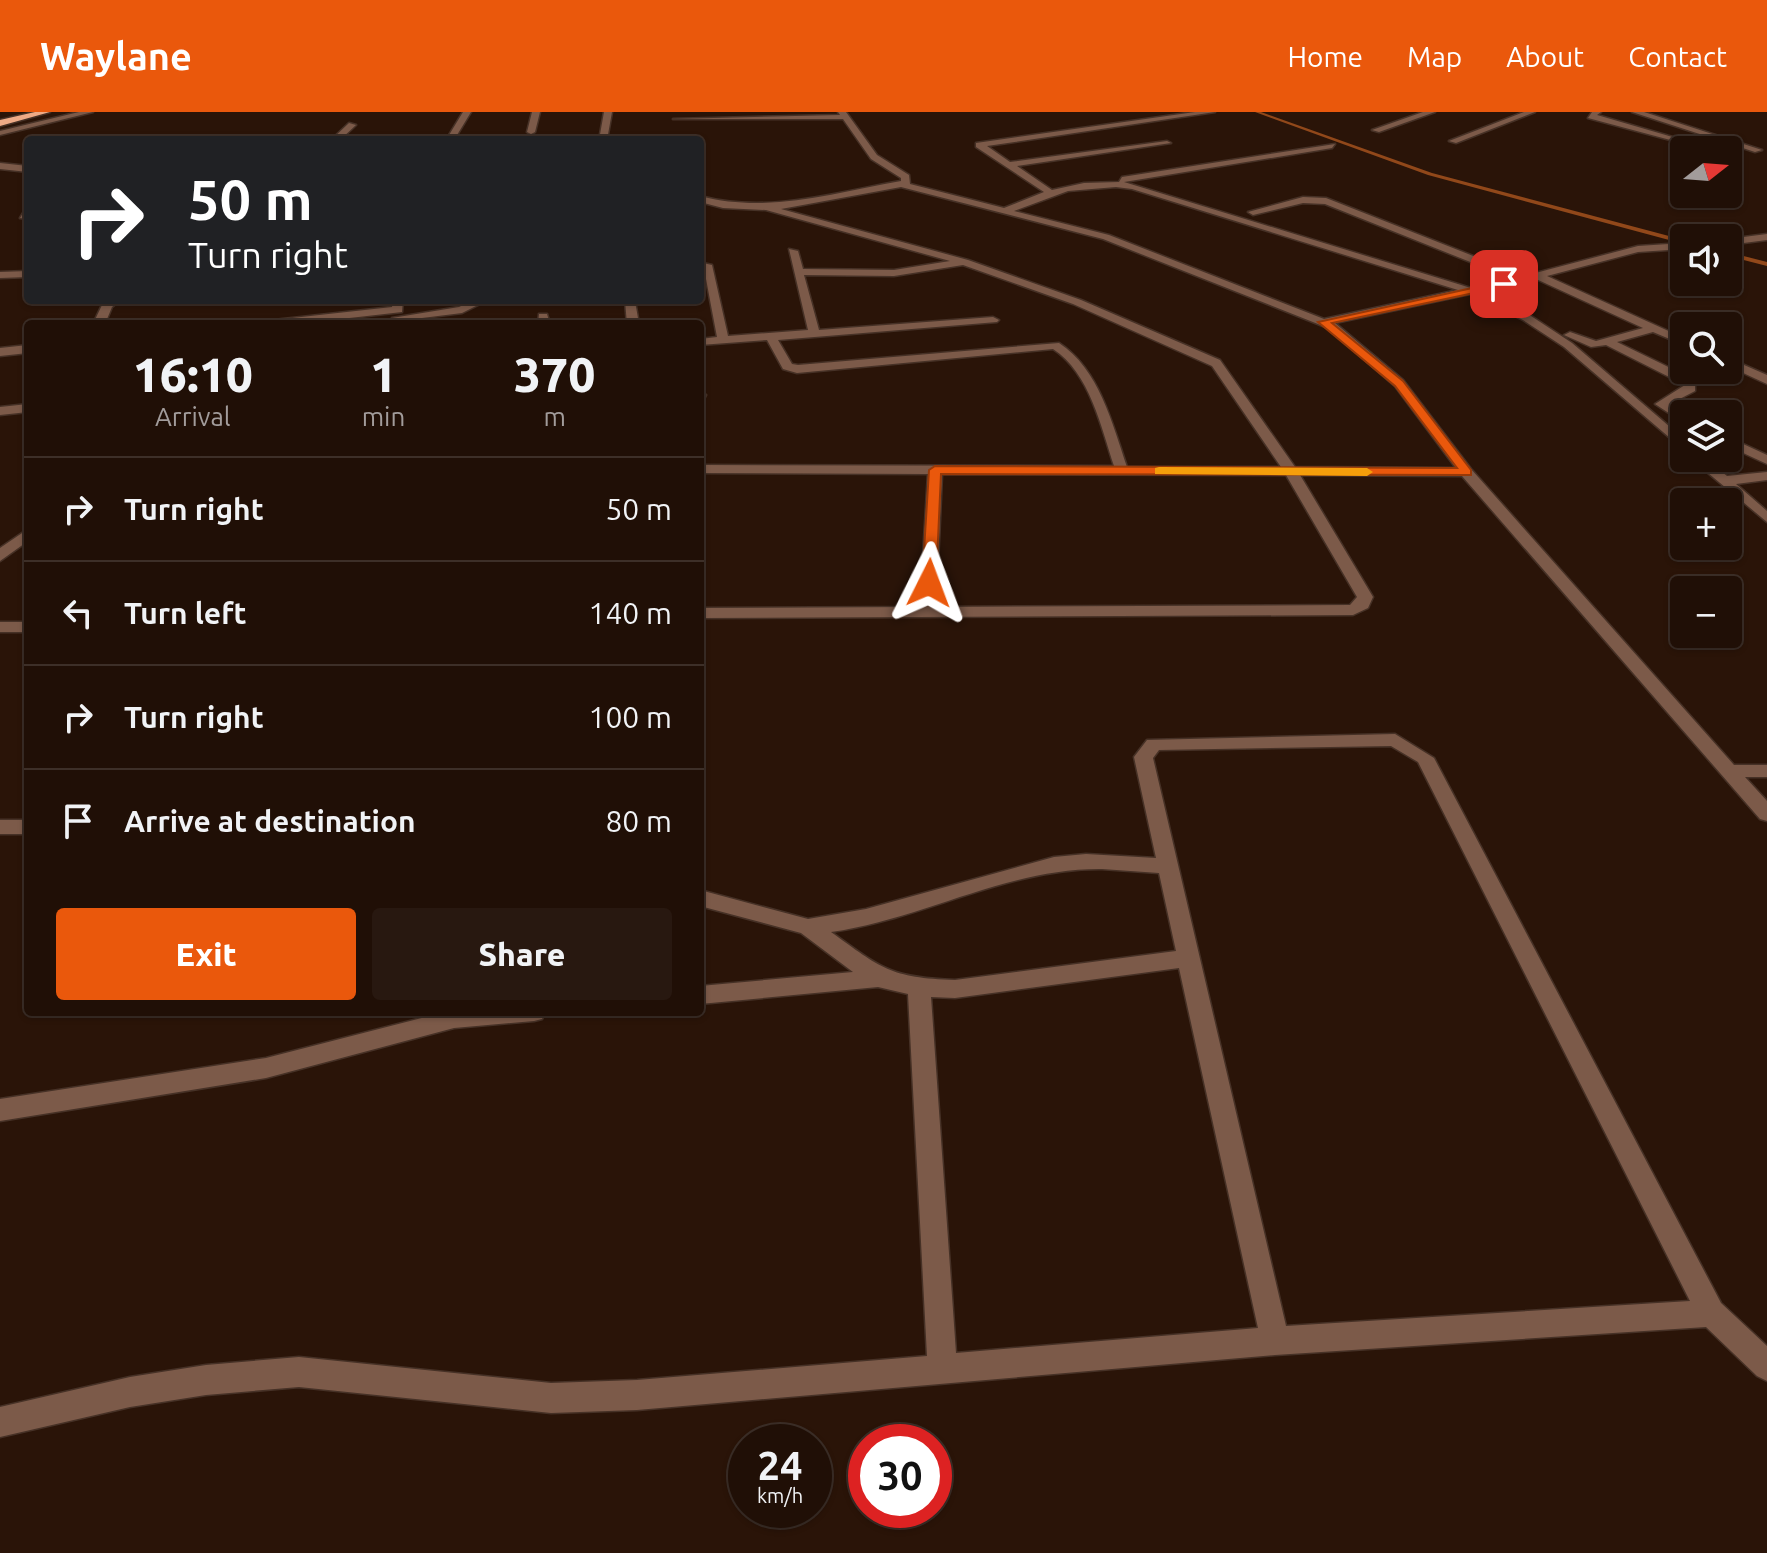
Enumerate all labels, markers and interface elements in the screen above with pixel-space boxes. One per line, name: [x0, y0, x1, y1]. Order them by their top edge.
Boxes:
text: Waylane: [40, 35, 192, 77]
text: Home: [1288, 41, 1363, 72]
text: Map: [1407, 41, 1462, 72]
text: About: [1506, 41, 1584, 72]
text: Contact: [1628, 41, 1727, 72]
north arrow: [1670, 136, 1742, 208]
map controls: [1670, 136, 1742, 648]
icon: right: [56, 168, 160, 272]
text: 50 m: [188, 168, 313, 231]
button: sound: [1670, 224, 1742, 296]
text: Turn right: [188, 234, 348, 275]
pin: [1470, 250, 1538, 318]
icon: arrive: [1482, 262, 1526, 306]
button: search: [1670, 312, 1742, 384]
text: 16:10: [133, 347, 253, 401]
text: 1: [370, 347, 397, 401]
text: 370: [514, 347, 595, 401]
button: layers: [1670, 400, 1742, 472]
text: Arrival: [155, 402, 231, 431]
text: min: [362, 402, 405, 431]
text: m: [543, 402, 566, 431]
icon: right: [56, 487, 100, 531]
button: +: [1670, 488, 1742, 560]
text: Turn right: [124, 492, 264, 526]
text: 50 m: [605, 492, 672, 526]
position arrow: [887, 541, 971, 625]
button: −: [1670, 576, 1742, 648]
icon: left: [56, 591, 100, 635]
text: Turn left: [124, 596, 246, 630]
text: 140 m: [588, 596, 672, 630]
icon: right: [56, 695, 100, 739]
text: Turn right: [124, 700, 264, 734]
text: 100 m: [588, 700, 672, 734]
icon: arrive: [56, 799, 100, 843]
text: Arrive at destination: [124, 804, 416, 838]
text: 80 m: [605, 804, 672, 838]
button: Exit: [56, 908, 356, 1000]
button: Share: [372, 908, 672, 1000]
speed limit sign: 30: [848, 1424, 952, 1528]
text: 24: [757, 1443, 803, 1488]
text: km/h: [757, 1484, 803, 1507]

